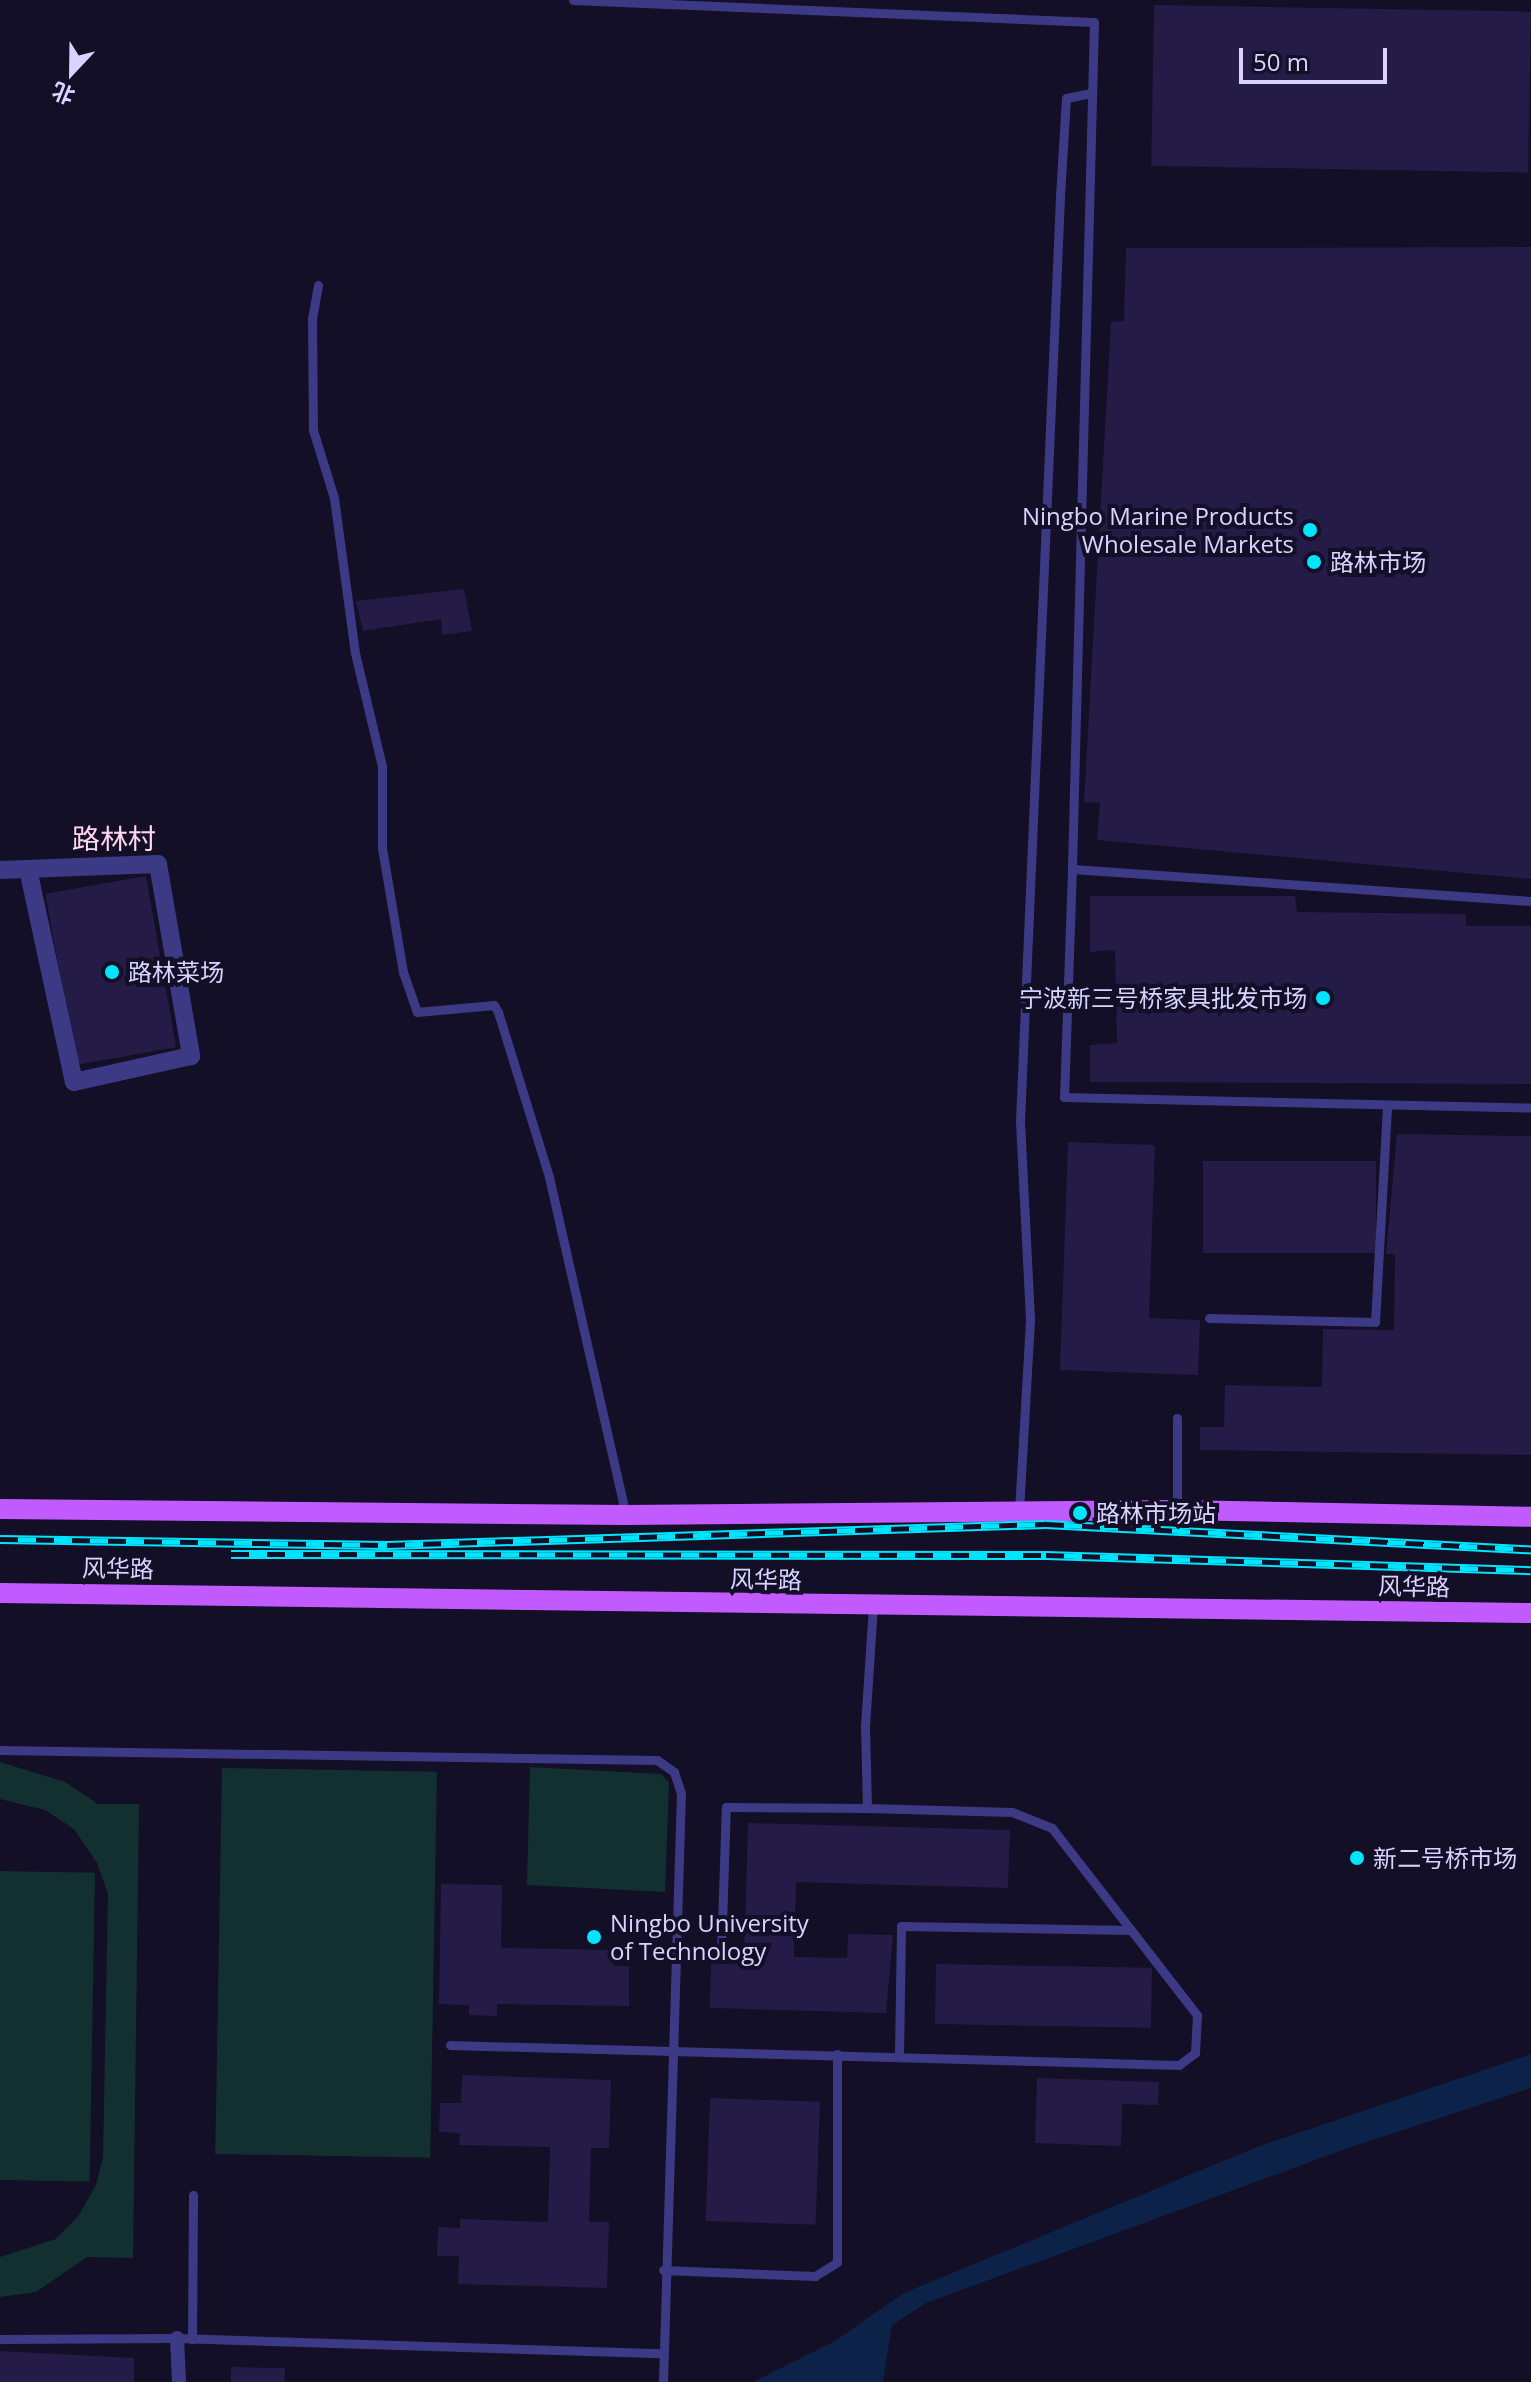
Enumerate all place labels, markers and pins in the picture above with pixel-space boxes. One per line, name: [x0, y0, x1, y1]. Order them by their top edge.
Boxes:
place label: Ningbo Marine Products Wholesale Markets: [1022, 502, 1294, 558]
marker: Ningbo Marine Products Wholesale Markets: [1301, 521, 1319, 539]
place label: 路林市场: [1330, 548, 1426, 576]
marker: 路林市场: [1305, 553, 1323, 571]
place label: 路林菜场: [128, 958, 224, 986]
marker: 路林菜场: [103, 963, 121, 981]
place label: 宁波新三号桥家具批发市场: [1019, 984, 1307, 1012]
marker: 宁波新三号桥家具批发市场: [1314, 989, 1332, 1007]
place label: 路林市场站: [1096, 1499, 1216, 1527]
marker: 路林市场站: [1071, 1504, 1089, 1522]
place label: 新二号桥市场: [1373, 1844, 1517, 1872]
marker: 新二号桥市场: [1348, 1849, 1366, 1867]
place label: Ningbo University of Technology: [610, 1909, 809, 1965]
marker: Ningbo University of Technology: [585, 1928, 603, 1946]

